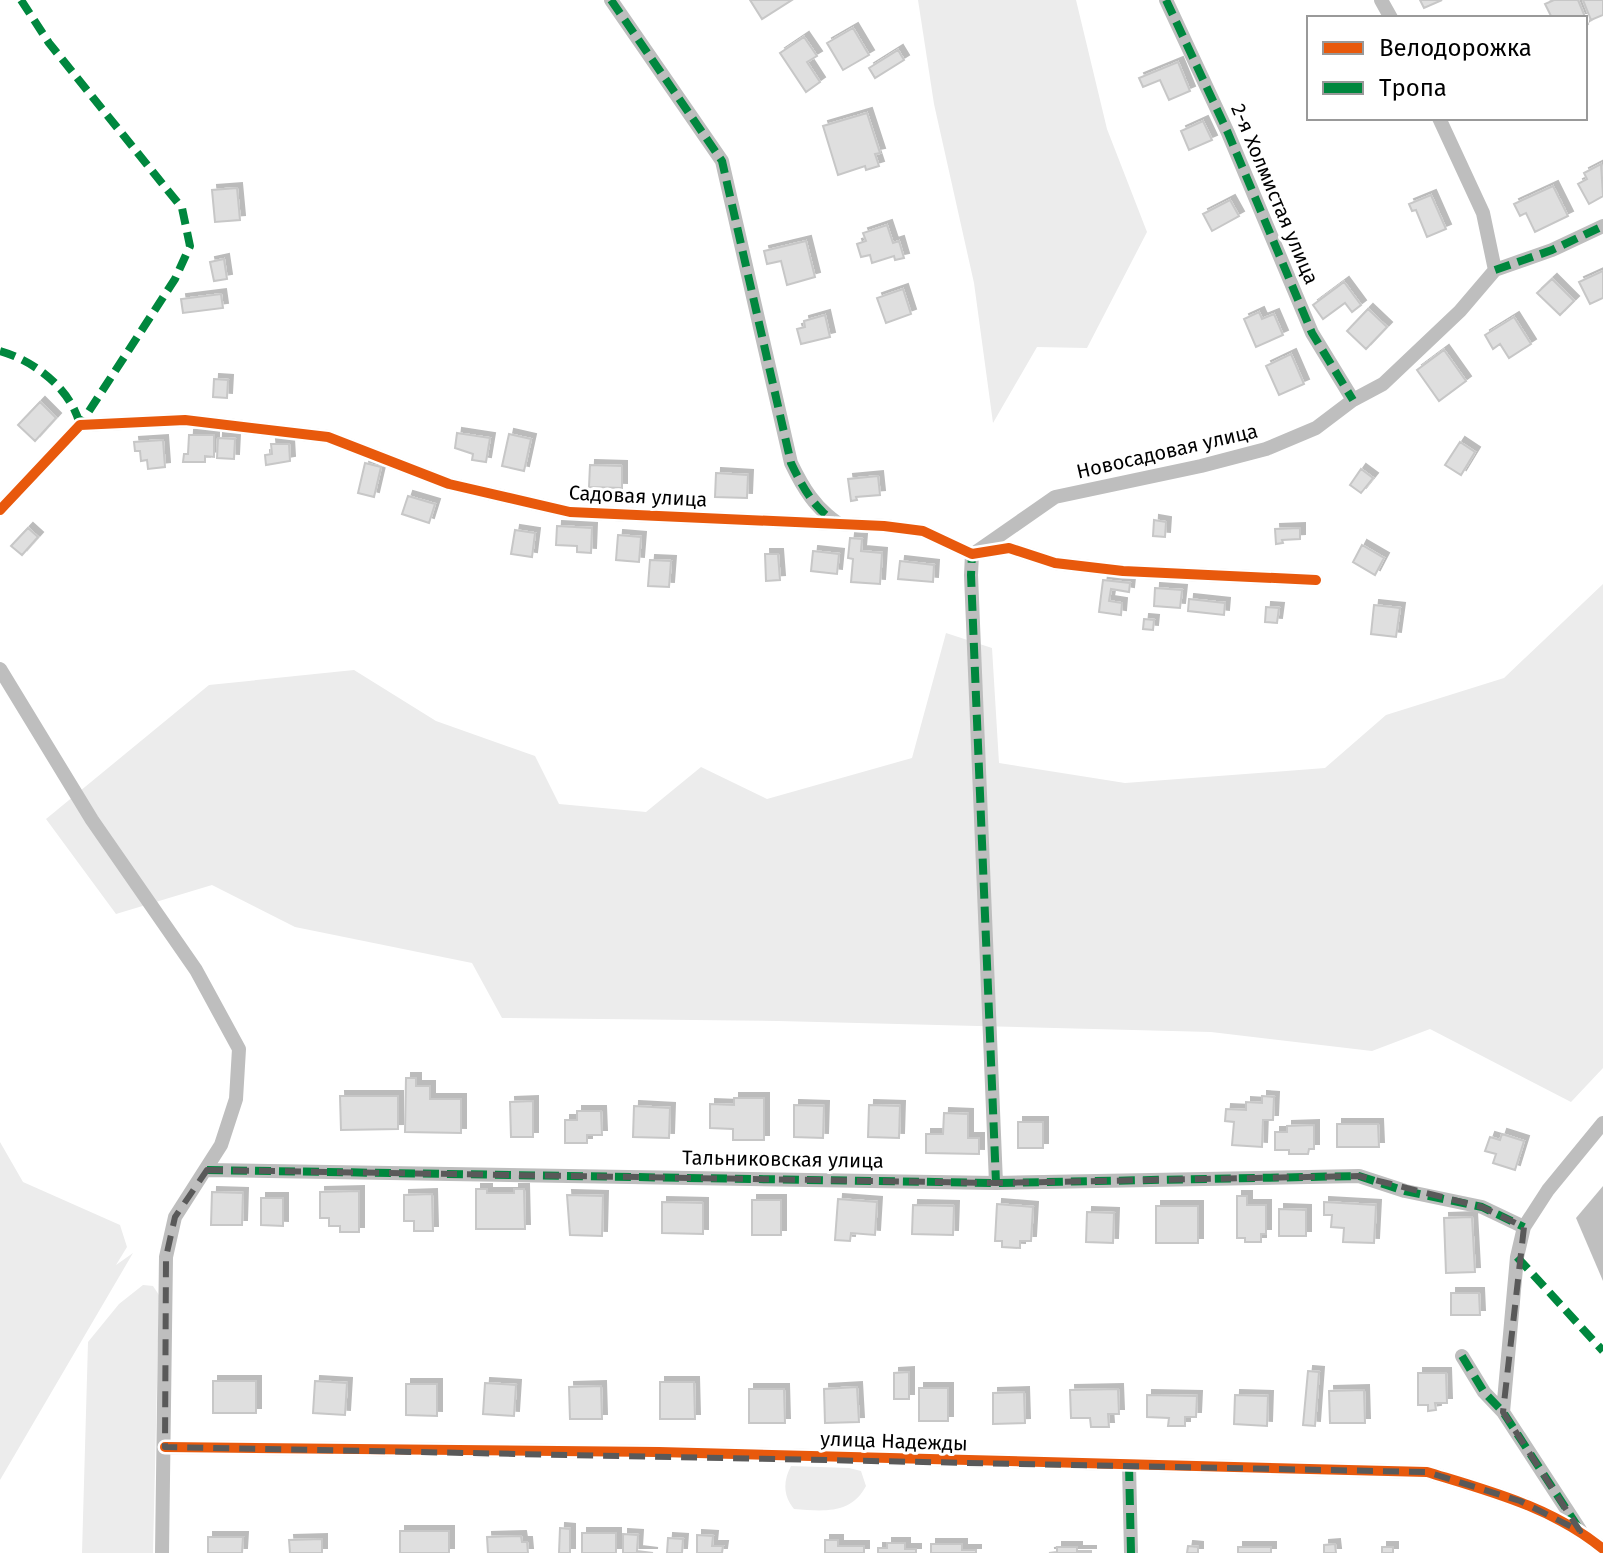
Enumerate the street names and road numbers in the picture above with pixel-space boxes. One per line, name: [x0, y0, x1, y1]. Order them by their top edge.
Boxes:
street label: 2-я Холмистая улица: [1226, 100, 1324, 288]
street label: Новосадовая улица: [1074, 418, 1260, 484]
street label: Садовая улица: [568, 480, 708, 512]
street label: Тальниковская улица: [682, 1145, 884, 1173]
street label: улица Надежды: [820, 1426, 968, 1456]

